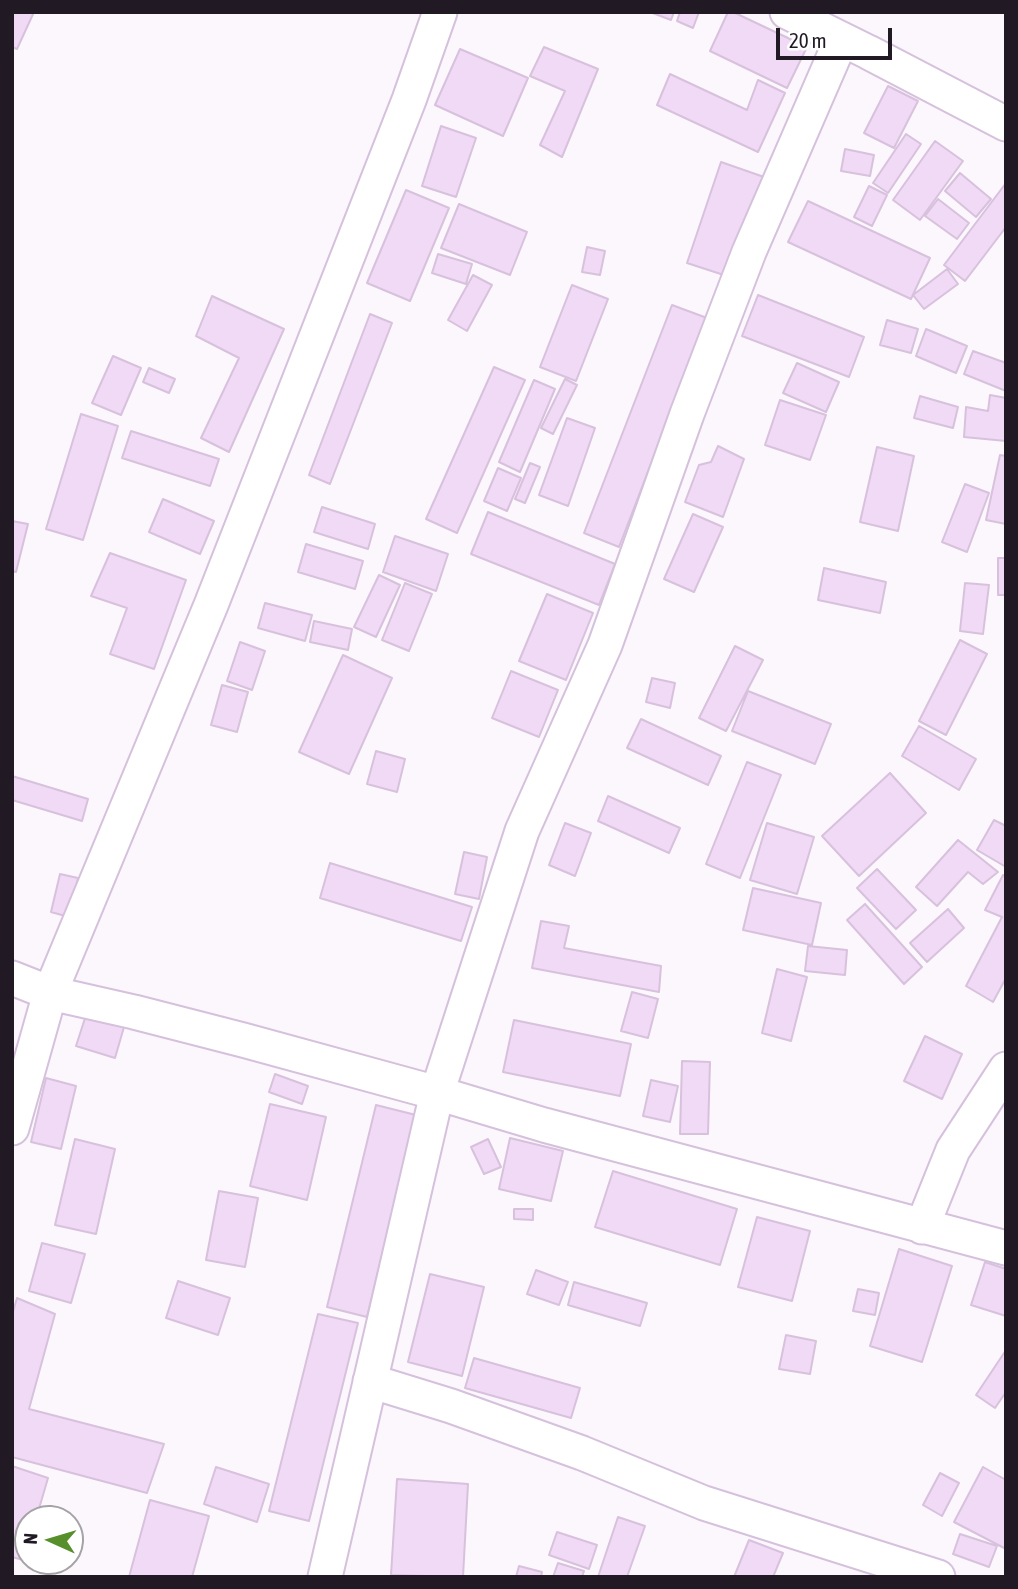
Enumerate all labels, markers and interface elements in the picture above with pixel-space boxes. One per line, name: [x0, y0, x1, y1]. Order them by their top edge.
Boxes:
scale bar: [780, 14, 895, 58]
text: 20 m: [789, 28, 827, 52]
north arrow: [14, 1505, 84, 1575]
text: N: [19, 1532, 41, 1545]

